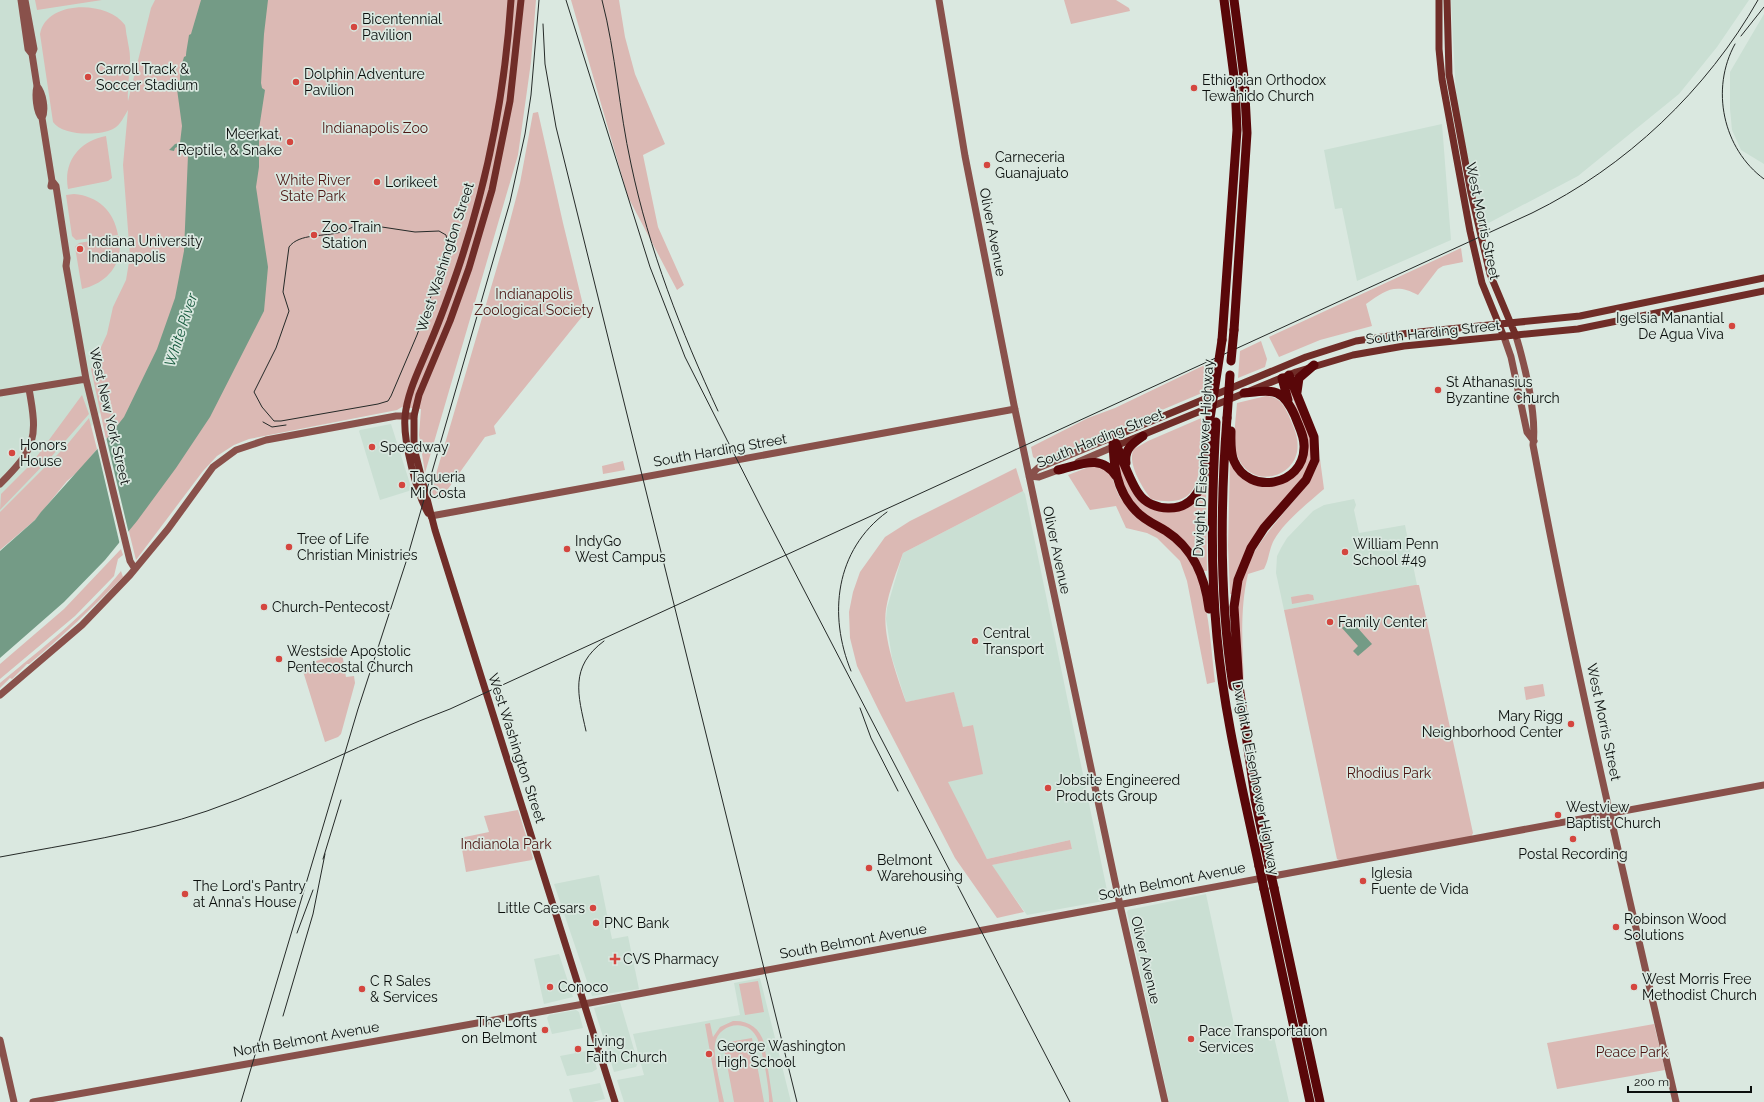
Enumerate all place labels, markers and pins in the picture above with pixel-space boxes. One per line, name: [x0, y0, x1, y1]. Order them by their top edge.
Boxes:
place label: Bicentennial Pavilion: [362, 11, 442, 43]
marker: Bicentennial Pavilion: [349, 22, 359, 32]
place label: Carroll Track & Soccer Stadium: [96, 61, 198, 93]
place label: Dolphin Adventure Pavilion: [304, 66, 425, 98]
marker: Carroll Track & Soccer Stadium: [83, 72, 93, 82]
place label: Ethiopian Orthodox Tewahido Church: [1202, 72, 1326, 104]
marker: Dolphin Adventure Pavilion: [291, 77, 301, 87]
marker: Ethiopian Orthodox Tewahido Church: [1189, 83, 1199, 93]
place label: Meerkat, Reptile, & Snake: [177, 126, 282, 158]
marker: Meerkat, Reptile, & Snake: [285, 137, 295, 147]
place label: Carneceria Guanajuato: [995, 149, 1069, 181]
marker: Carneceria Guanajuato: [982, 160, 992, 170]
place label: Lorikeet: [385, 174, 438, 190]
marker: Lorikeet: [372, 177, 382, 187]
place label: Zoo Train Station: [322, 219, 381, 251]
marker: Zoo Train Station: [309, 230, 319, 240]
place label: Indiana University Indianapolis: [88, 233, 203, 265]
marker: Indiana University Indianapolis: [75, 244, 85, 254]
place label: Igelsia Manantial De Agua Viva: [1616, 310, 1724, 342]
marker: Igelsia Manantial De Agua Viva: [1727, 321, 1737, 331]
place label: St Athanasius Byzantine Church: [1446, 374, 1560, 406]
marker: St Athanasius Byzantine Church: [1433, 385, 1443, 395]
place label: Honors House: [20, 437, 67, 469]
place label: Speedway: [380, 439, 449, 455]
marker: Speedway: [367, 442, 377, 452]
marker: Honors House: [7, 448, 17, 458]
place label: Taqueria Mi Costa: [410, 469, 466, 501]
marker: Taqueria Mi Costa: [397, 480, 407, 490]
place label: Tree of Life Christian Ministries: [297, 531, 418, 563]
place label: IndyGo West Campus: [575, 533, 666, 565]
place label: William Penn School #49: [1353, 536, 1439, 568]
marker: Tree of Life Christian Ministries: [284, 542, 294, 552]
marker: IndyGo West Campus: [562, 544, 572, 554]
marker: William Penn School #49: [1340, 547, 1350, 557]
place label: Church-Pentecost: [272, 599, 390, 615]
marker: Church-Pentecost: [259, 602, 269, 612]
place label: Family Center: [1338, 614, 1427, 630]
marker: Family Center: [1325, 617, 1335, 627]
place label: Central Transport: [983, 625, 1045, 657]
marker: Central Transport: [970, 636, 980, 646]
place label: Westside Apostolic Pentecostal Church: [287, 643, 413, 675]
marker: Westside Apostolic Pentecostal Church: [274, 654, 284, 664]
place label: Mary Rigg Neighborhood Center: [1422, 708, 1563, 740]
marker: Mary Rigg Neighborhood Center: [1566, 719, 1576, 729]
place label: Jobsite Engineered Products Group: [1056, 772, 1180, 804]
marker: Jobsite Engineered Products Group: [1043, 783, 1053, 793]
place label: Westview Baptist Church: [1566, 799, 1661, 831]
marker: Westview Baptist Church: [1553, 810, 1563, 820]
marker: Postal Recording: [1568, 834, 1578, 844]
place label: Postal Recording: [1518, 846, 1628, 862]
place label: Belmont Warehousing: [877, 852, 963, 884]
marker: Belmont Warehousing: [864, 863, 874, 873]
place label: Iglesia Fuente de Vida: [1371, 865, 1469, 897]
marker: Iglesia Fuente de Vida: [1358, 876, 1368, 886]
place label: The Lord's Pantry at Anna's House: [193, 878, 306, 910]
marker: The Lord's Pantry at Anna's House: [180, 889, 190, 899]
place label: Little Caesars: [497, 900, 585, 916]
marker: Little Caesars: [588, 903, 598, 913]
place label: Robinson Wood Solutions: [1624, 911, 1727, 943]
place label: PNC Bank: [604, 915, 670, 931]
marker: PNC Bank: [591, 918, 601, 928]
marker: Robinson Wood Solutions: [1611, 922, 1621, 932]
place label: CVS Pharmacy: [623, 951, 719, 967]
marker: CVS Pharmacy: [610, 954, 620, 964]
place label: West Morris Free Methodist Church: [1642, 971, 1757, 1003]
place label: C R Sales & Services: [370, 973, 438, 1005]
place label: Conoco: [558, 979, 608, 995]
marker: Conoco: [545, 982, 555, 992]
marker: West Morris Free Methodist Church: [1629, 982, 1639, 992]
marker: C R Sales & Services: [357, 984, 367, 994]
place label: The Lofts on Belmont: [462, 1014, 537, 1046]
place label: Pace Transportation Services: [1199, 1023, 1327, 1055]
marker: The Lofts on Belmont: [540, 1025, 550, 1035]
place label: Living Faith Church: [586, 1033, 667, 1065]
marker: Pace Transportation Services: [1186, 1034, 1196, 1044]
place label: George Washington High School: [717, 1038, 846, 1070]
marker: Living Faith Church: [573, 1044, 583, 1054]
marker: George Washington High School: [704, 1049, 714, 1059]

